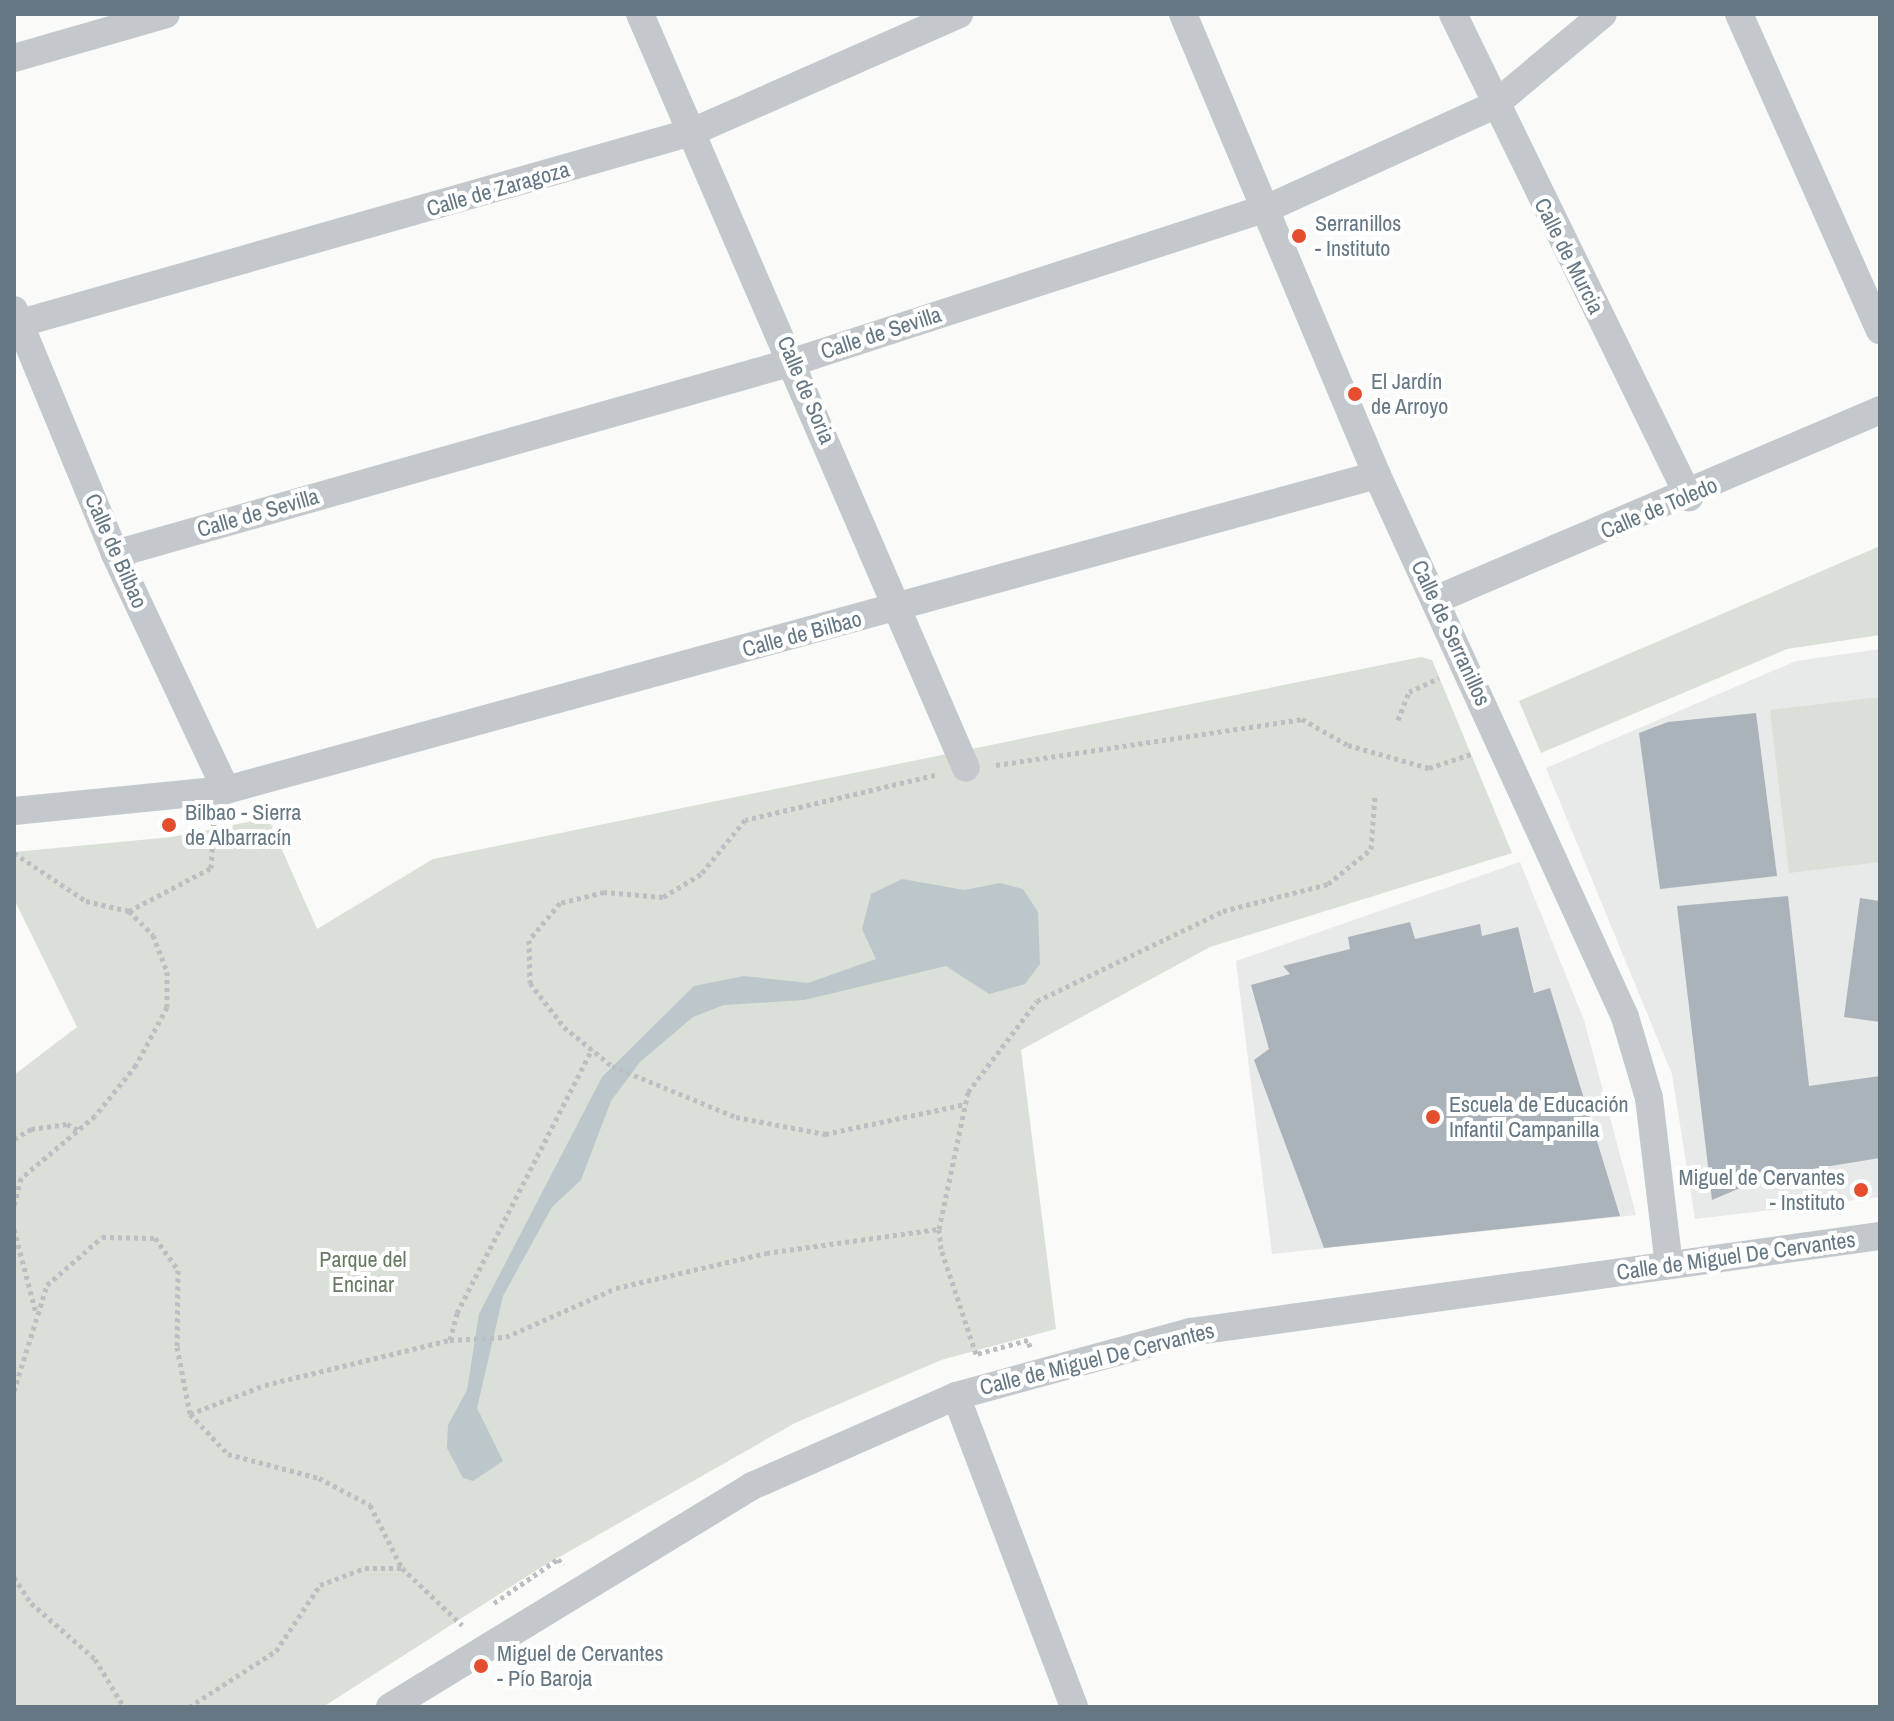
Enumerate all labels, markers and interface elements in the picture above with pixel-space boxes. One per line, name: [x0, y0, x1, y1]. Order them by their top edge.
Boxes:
street label: Calle de Zaragoza: [424, 156, 572, 222]
street label: Calle de Murcia: [1529, 194, 1609, 318]
place label: Serranillos - Instituto: [1315, 210, 1401, 262]
marker: Serranillos - Instituto: [1290, 227, 1308, 245]
street label: Calle de Sevilla: [817, 301, 945, 365]
street label: Calle de Soria: [772, 332, 840, 448]
place label: El Jardín de Arroyo: [1371, 368, 1449, 420]
marker: El Jardín de Arroyo: [1346, 385, 1364, 403]
street label: Calle de Toledo: [1597, 472, 1721, 544]
street label: Calle de Sevilla: [194, 483, 322, 543]
street label: Calle de Bilbao: [79, 490, 153, 612]
street label: Calle de Serranillos: [1406, 556, 1496, 710]
street label: Calle de Bilbao: [739, 605, 865, 663]
place label: Bilbao - Sierra de Albarracín: [185, 799, 301, 850]
marker: Bilbao - Sierra de Albarracín: [160, 816, 178, 834]
place label: Escuela de Educación Infantil Campanilla: [1449, 1091, 1629, 1142]
marker: Escuela de Educación Infantil Campanilla: [1424, 1108, 1442, 1126]
place label: Miguel de Cervantes - Instituto: [1679, 1164, 1845, 1216]
marker: Miguel de Cervantes - Instituto: [1852, 1181, 1870, 1199]
street label: Calle de Miguel De Cervantes: [1615, 1226, 1857, 1286]
park label: Parque del Encinar: [319, 1246, 407, 1298]
street label: Calle de Miguel De Cervantes: [977, 1317, 1217, 1401]
place label: Miguel de Cervantes - Pío Baroja: [497, 1640, 663, 1692]
marker: Miguel de Cervantes - Pío Baroja: [472, 1657, 490, 1675]

